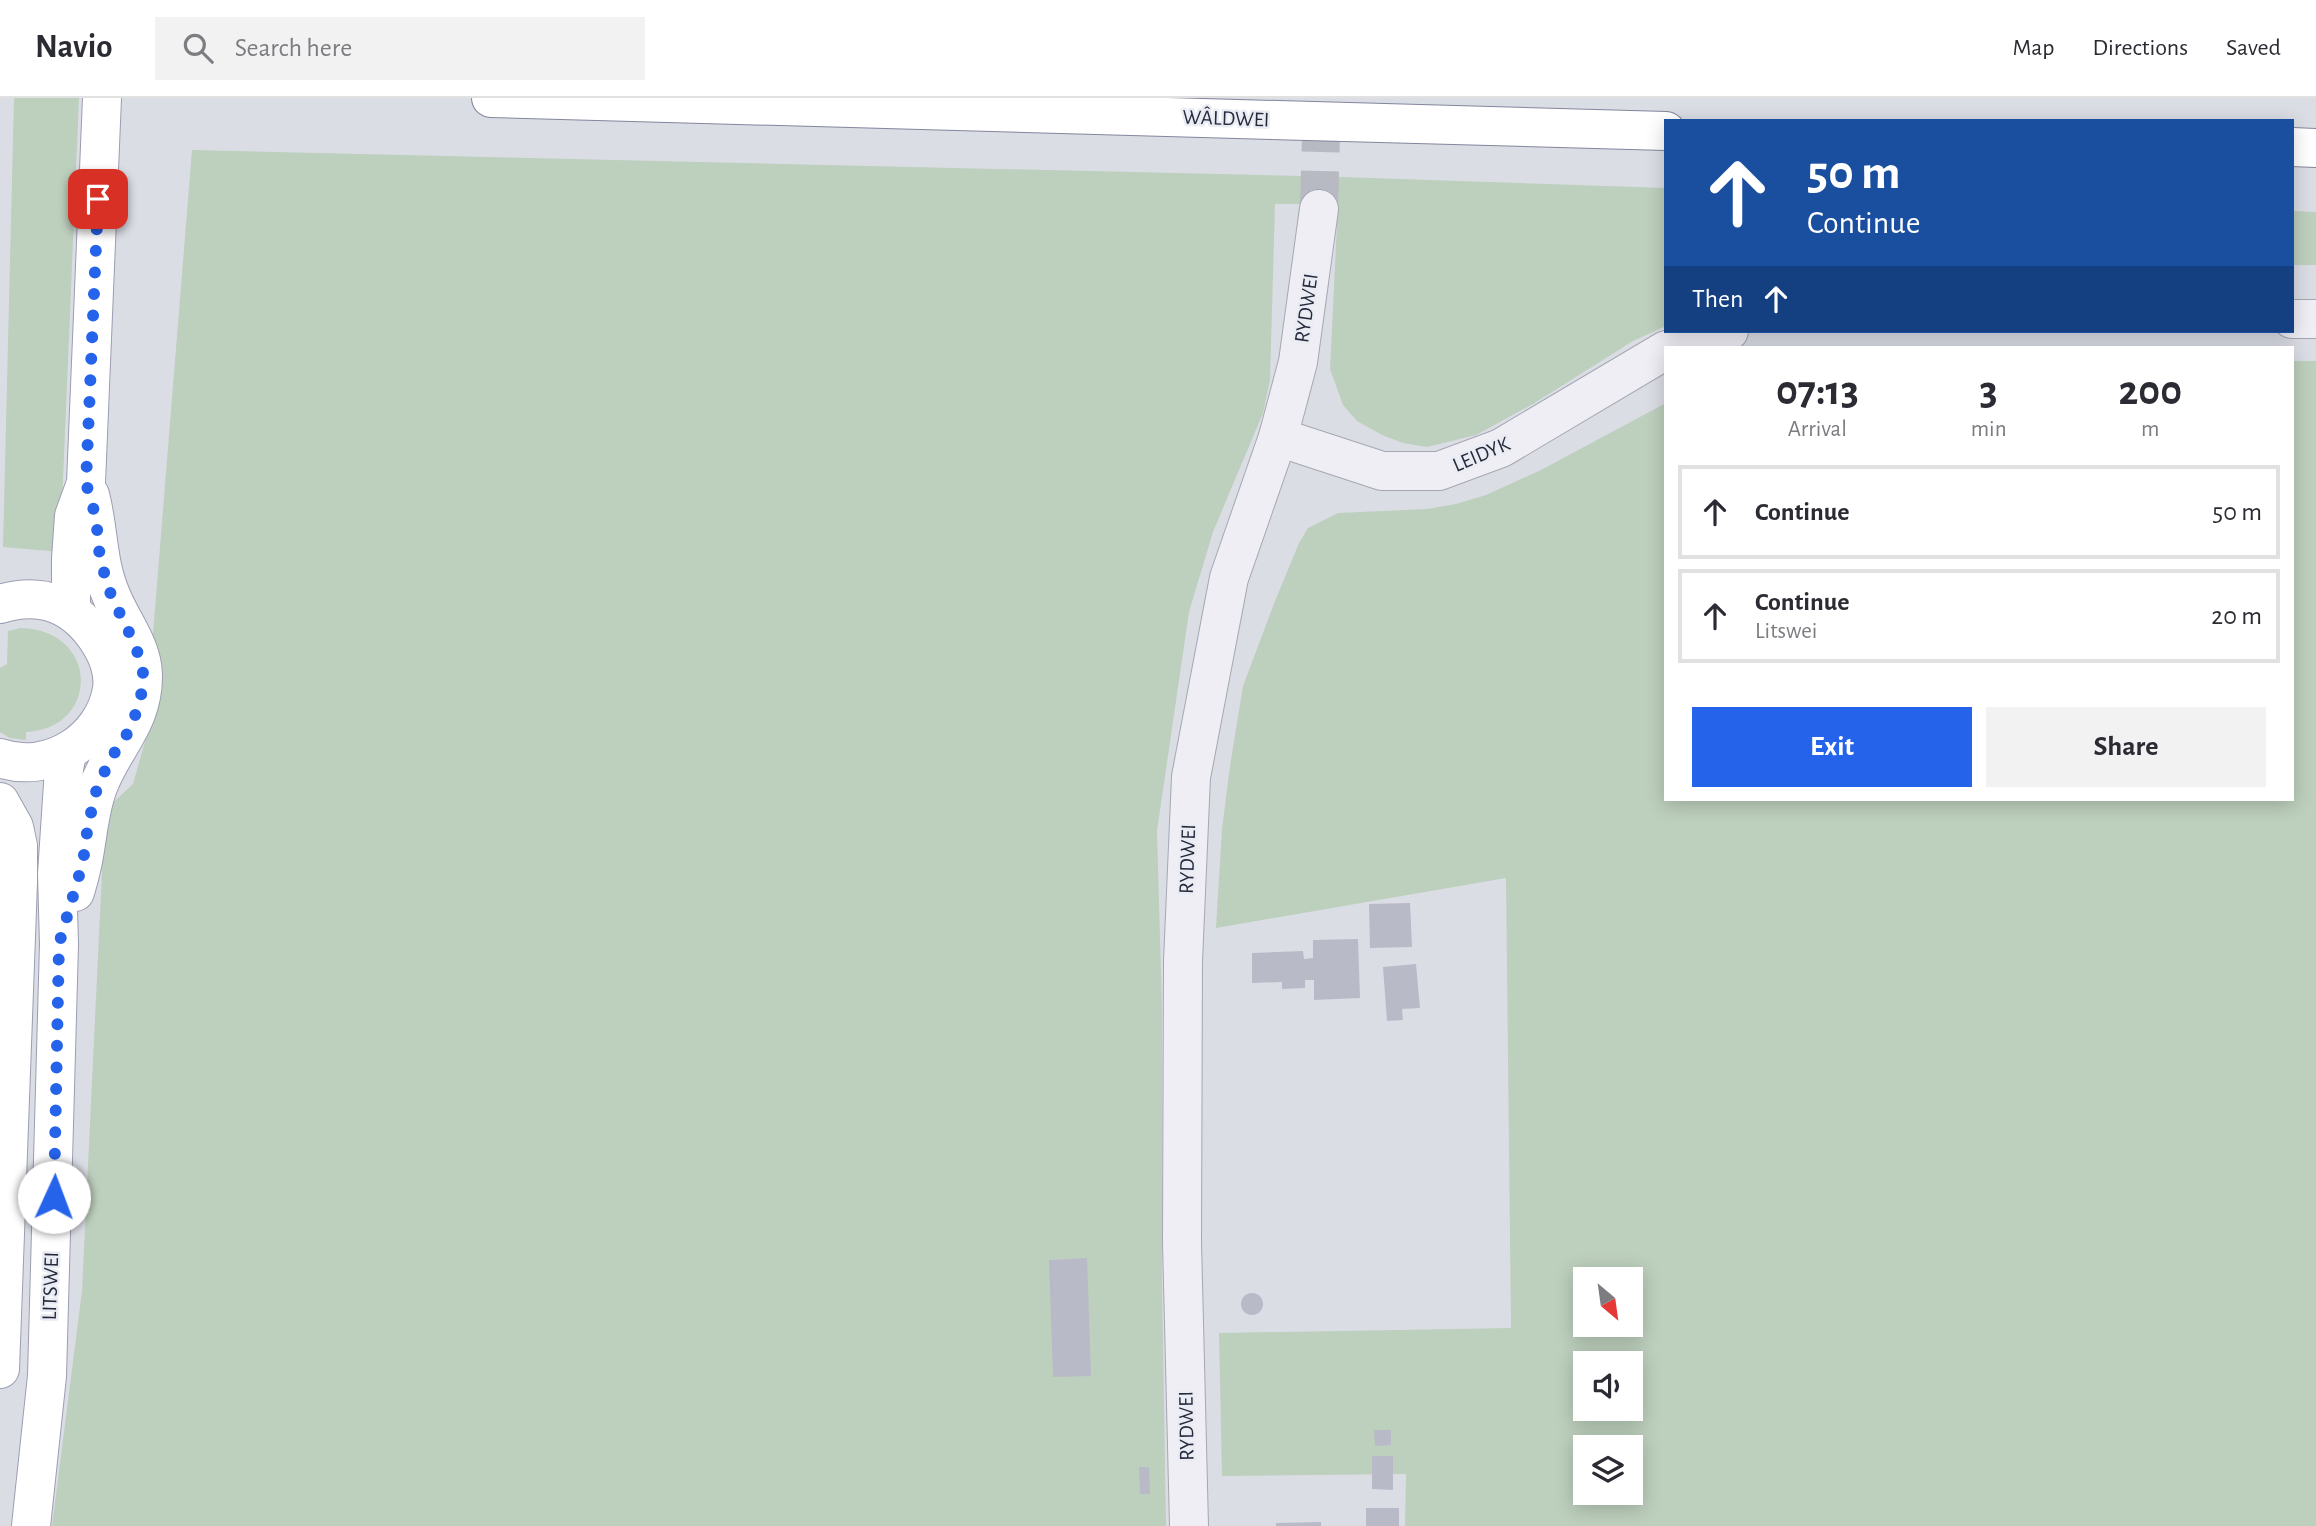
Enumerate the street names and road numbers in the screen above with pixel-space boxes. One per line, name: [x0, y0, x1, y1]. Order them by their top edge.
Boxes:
street label: WÂLDWEI: [1182, 104, 1270, 131]
street label: RYDWEI: [1291, 272, 1322, 344]
street label: LEIDYK: [1450, 433, 1513, 476]
street label: RYDWEI: [1176, 824, 1199, 894]
street label: LITSWEI: [39, 1251, 62, 1321]
street label: RYDWEI: [1175, 1391, 1198, 1461]

